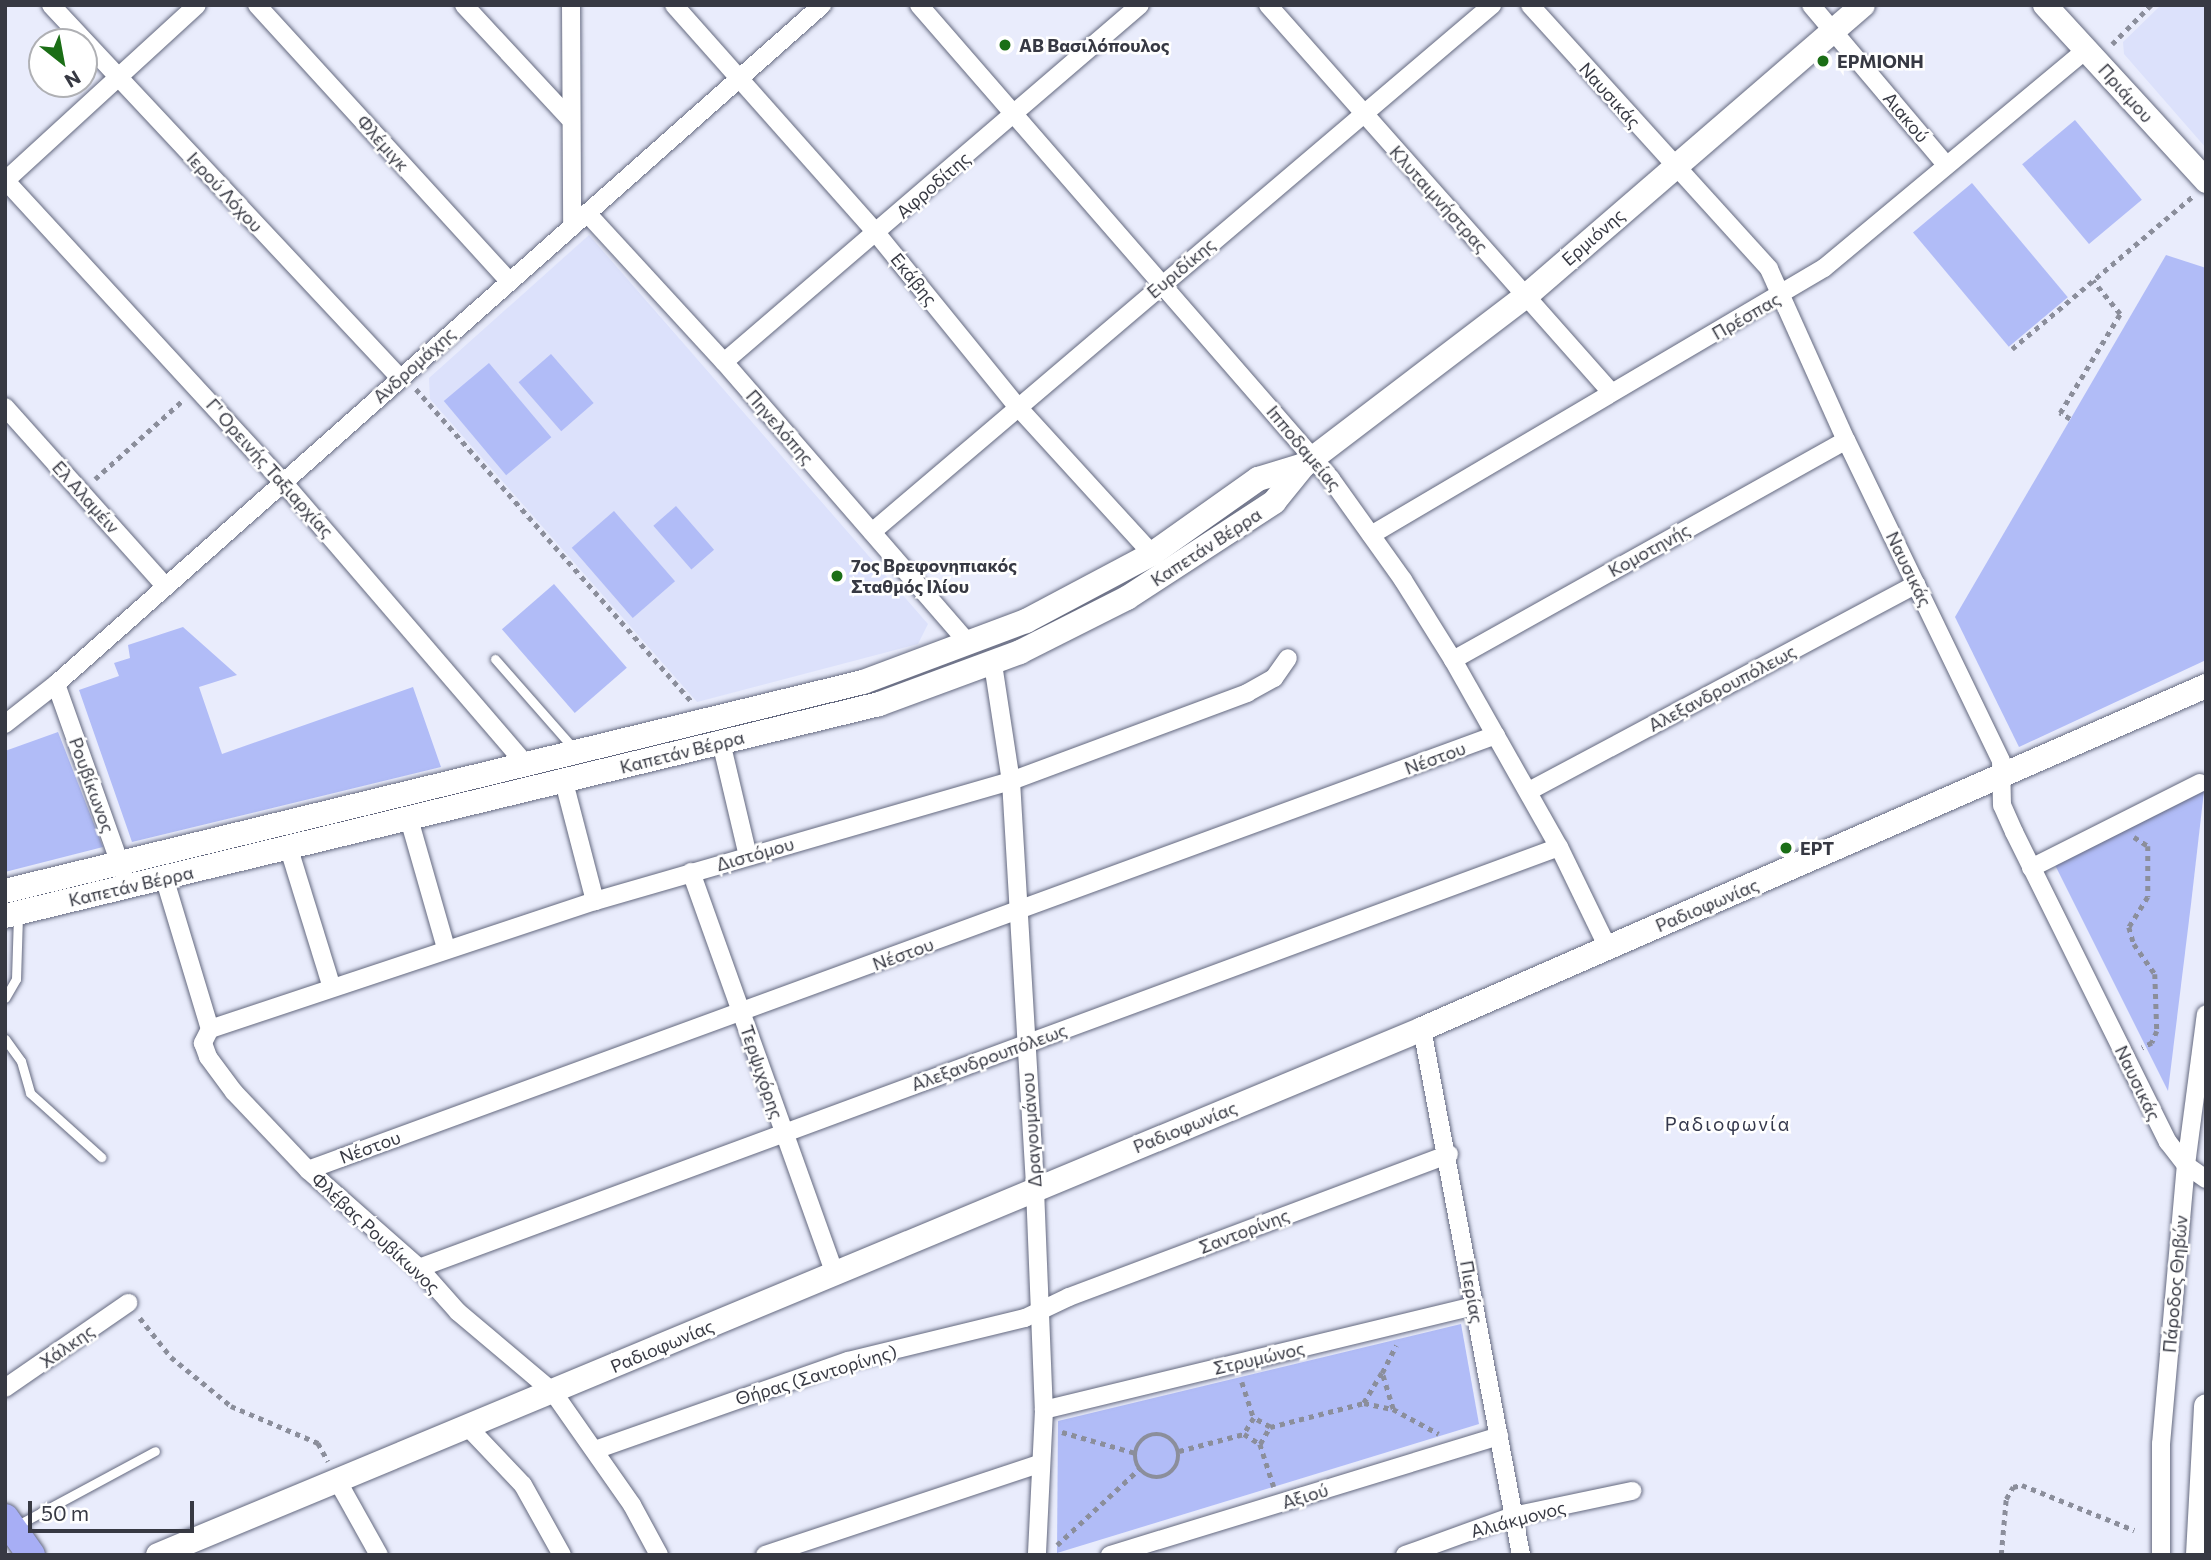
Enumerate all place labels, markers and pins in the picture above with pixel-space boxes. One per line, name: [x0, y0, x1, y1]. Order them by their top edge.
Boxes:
place label: ΑΒ Βασιλόπουλος: [1019, 34, 1169, 56]
marker: ΑΒ Βασιλόπουλος: [997, 37, 1013, 53]
place label: ΕΡΜΙΟΝΗ: [1837, 50, 1924, 72]
marker: ΕΡΜΙΟΝΗ: [1815, 53, 1831, 69]
place label: 7ος Βρεφονηπιακός Σταθμός Ιλίου: [851, 555, 1017, 598]
marker: 7ος Βρεφονηπιακός Σταθμός Ιλίου: [829, 568, 845, 584]
place label: ΕΡΤ: [1800, 837, 1834, 859]
marker: ΕΡΤ: [1778, 840, 1794, 856]

